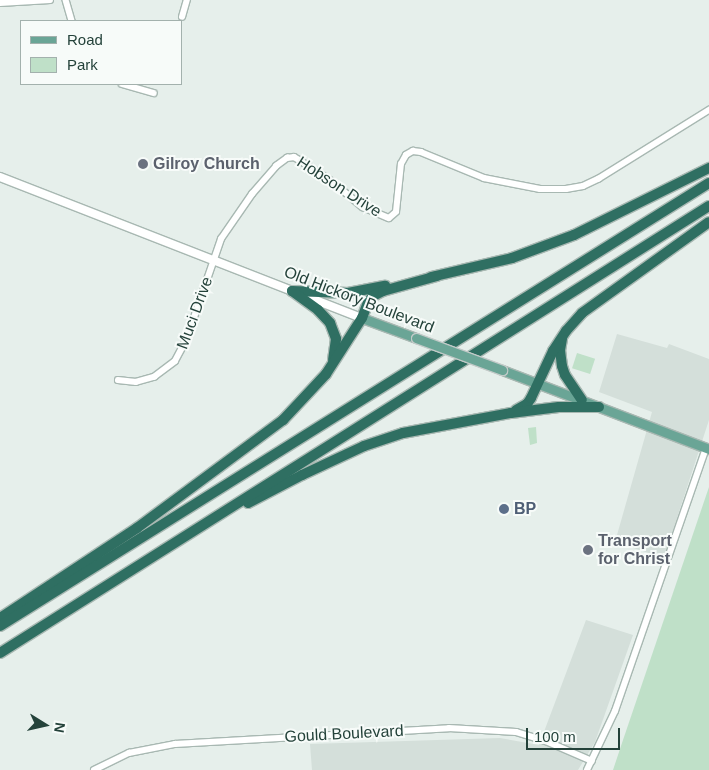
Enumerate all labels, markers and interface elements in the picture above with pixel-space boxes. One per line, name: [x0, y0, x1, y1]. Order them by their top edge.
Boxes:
legend: [20, 20, 182, 85]
text: Road: [67, 31, 103, 48]
text: Park: [67, 56, 98, 73]
street label: Hobson Drive: [293, 153, 385, 221]
place label: Gilroy Church: [153, 154, 260, 174]
marker: Gilroy Church: [137, 158, 149, 170]
street label: Old Hickory Boulevard: [281, 263, 437, 337]
street label: Muci Drive: [173, 274, 217, 352]
place label: BP: [514, 499, 536, 519]
marker: BP: [498, 503, 510, 515]
place label: Transport for Christ: [598, 531, 672, 569]
marker: Transport for Christ: [582, 544, 594, 556]
north arrow: [20, 700, 70, 750]
scale bar: [529, 718, 623, 750]
text: N: [51, 721, 69, 734]
street label: Gould Boulevard: [284, 721, 404, 747]
text: 100 m: [534, 728, 576, 745]

